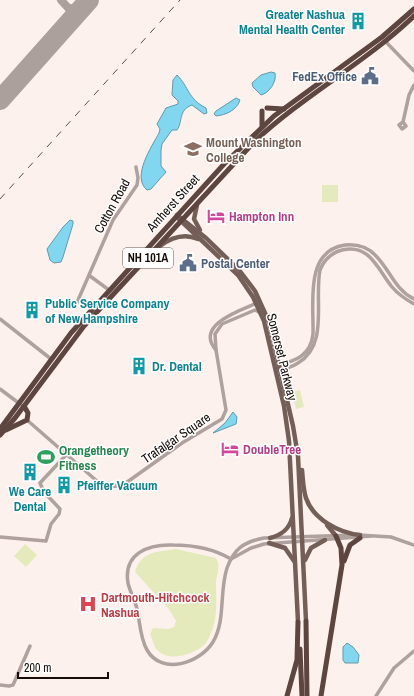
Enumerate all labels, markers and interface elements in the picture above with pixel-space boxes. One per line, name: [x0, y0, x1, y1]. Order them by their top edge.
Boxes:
place label: Greater Nashua Mental Health Center: [239, 6, 346, 38]
building icon: Greater Nashua Mental Health Center: [348, 11, 368, 31]
public building icon: FedEx Office: [360, 66, 380, 86]
place label: FedEx Office: [292, 68, 357, 85]
place label: Mount Washington College: [206, 134, 302, 166]
school or university icon: Mount Washington College: [183, 139, 203, 159]
street label: Amherst Street: [142, 171, 203, 236]
street label: Cotton Road: [90, 176, 134, 236]
hotel icon: Hampton Inn: [206, 206, 226, 226]
place label: Hampton Inn: [229, 208, 294, 225]
road number: NH 101A: [123, 248, 173, 268]
public building icon: Postal Center: [178, 253, 198, 273]
place label: Postal Center: [201, 255, 271, 272]
place label: Public Service Company of New Hampshire: [45, 295, 169, 327]
building icon: Public Service Company of New Hampshire: [22, 300, 42, 320]
street label: Somerset Parkway: [263, 312, 301, 403]
building icon: Dr. Dental: [129, 356, 149, 376]
place label: Dr. Dental: [152, 358, 202, 375]
street label: Trafalgar Square: [138, 409, 214, 467]
hotel icon: DoubleTree: [220, 439, 240, 459]
place label: DoubleTree: [243, 441, 301, 458]
place label: Orangetheory Fitness: [59, 442, 129, 474]
sports icon: Orangetheory Fitness: [36, 447, 56, 467]
building icon: We Care Dental: [20, 462, 40, 482]
building icon: Pfeiffer Vacuum: [54, 475, 74, 495]
place label: Pfeiffer Vacuum: [77, 477, 158, 494]
place label: We Care Dental: [9, 483, 51, 515]
place label: Dartmouth-Hitchcock Nashua: [101, 589, 209, 621]
hospital icon: Dartmouth-Hitchcock Nashua: [78, 594, 98, 614]
scale bar: [18, 654, 108, 680]
text: 200 m: [24, 660, 51, 676]

